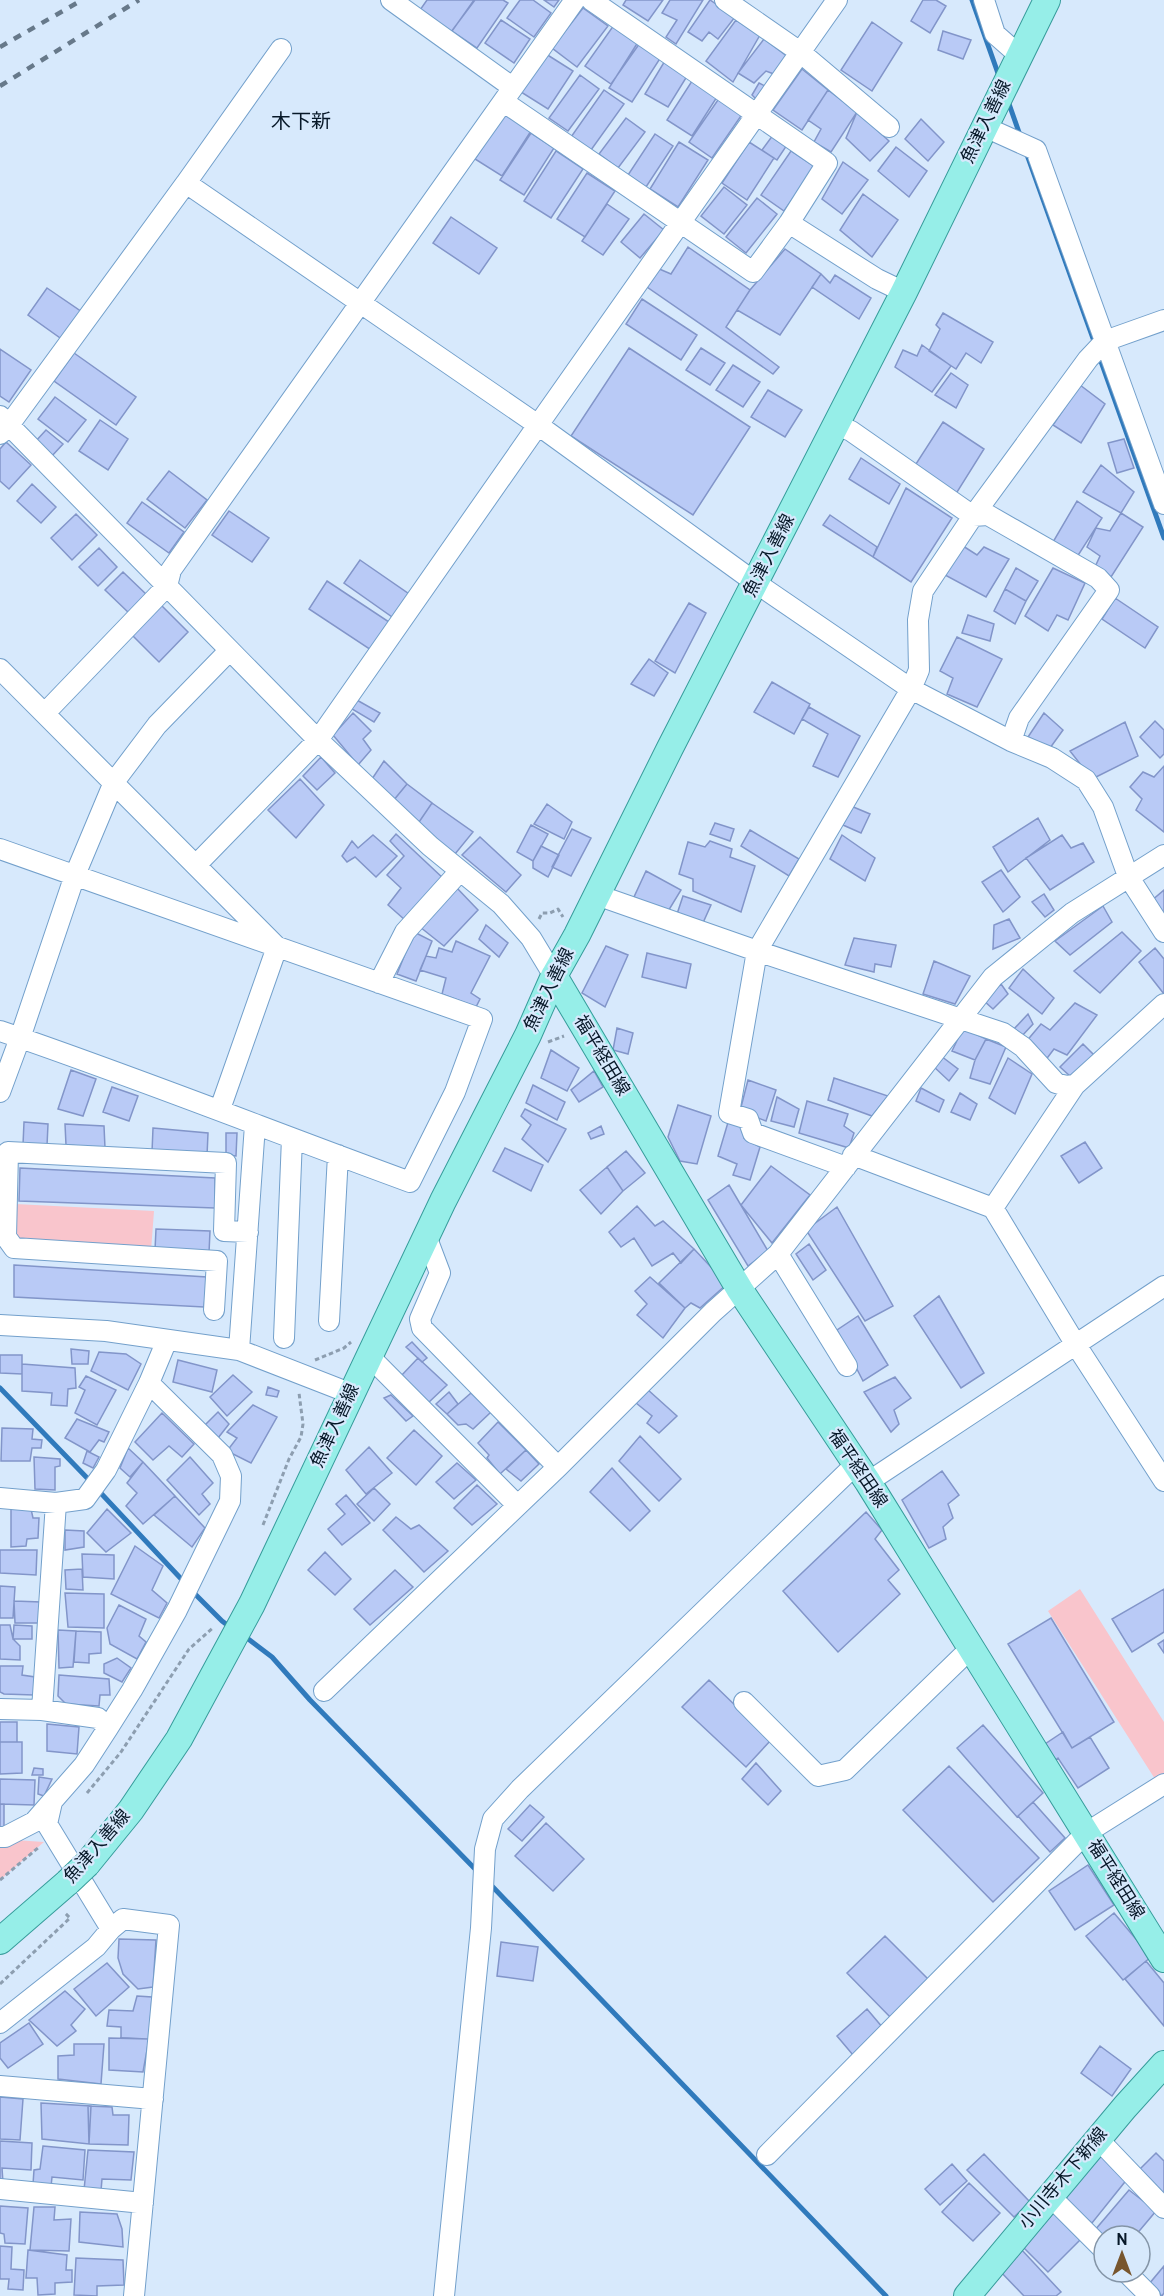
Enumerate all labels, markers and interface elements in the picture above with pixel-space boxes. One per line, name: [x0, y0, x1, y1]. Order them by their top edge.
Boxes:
street label: 魚津入善線: [957, 77, 1017, 167]
district label: 木下新: [271, 110, 331, 136]
street label: 魚津入善線: [739, 511, 801, 601]
street label: 魚津入善線: [520, 945, 580, 1035]
street label: 福平経田線: [568, 1012, 634, 1100]
street label: 魚津入善線: [307, 1380, 365, 1472]
street label: 福平経田線: [822, 1425, 892, 1513]
street label: 魚津入善線: [60, 1805, 136, 1889]
street label: 福平経田線: [1081, 1836, 1149, 1924]
street label: 小川寺木下新線: [1015, 2123, 1113, 2235]
north arrow: [1092, 2224, 1152, 2284]
text: N: [1116, 2231, 1128, 2251]

